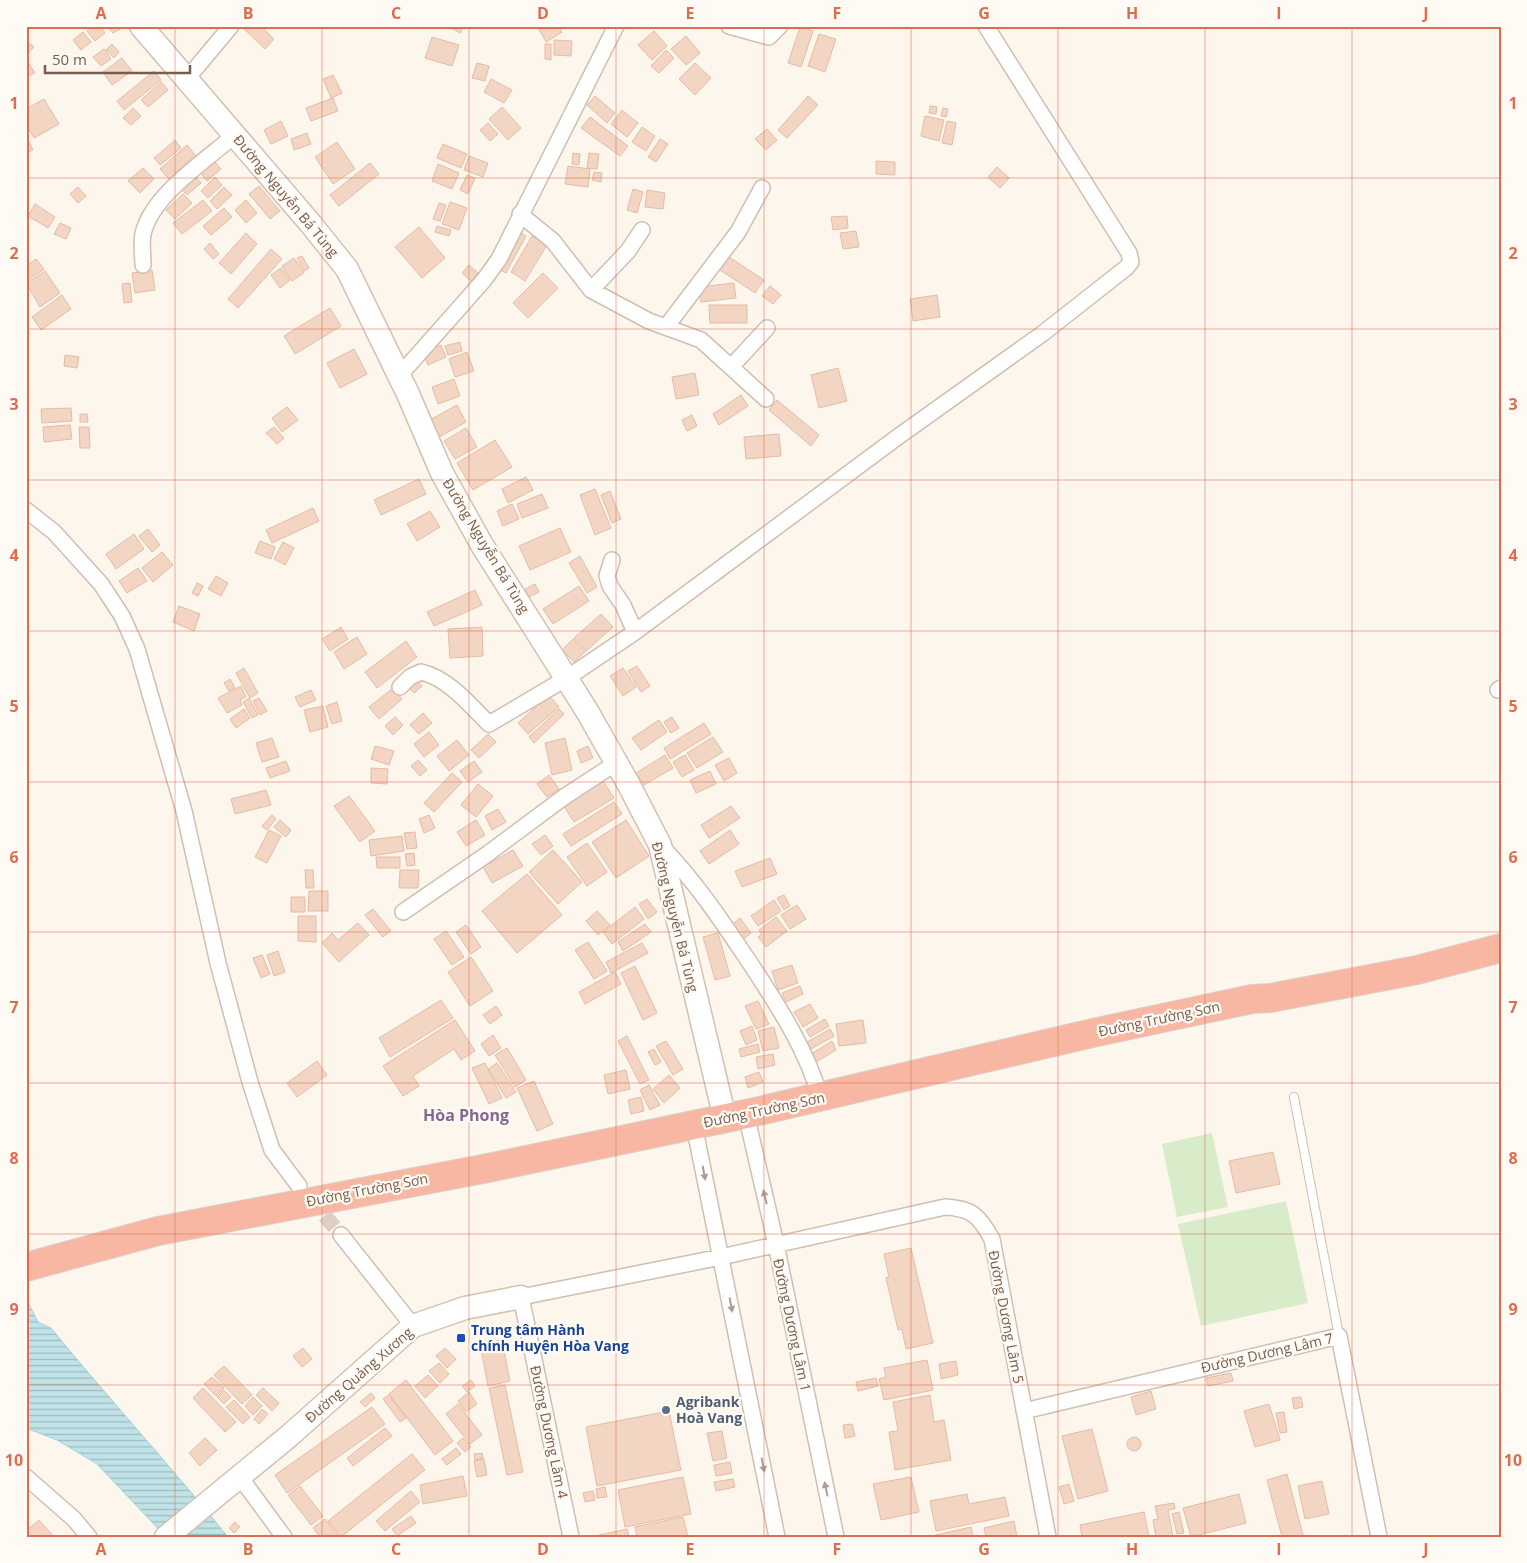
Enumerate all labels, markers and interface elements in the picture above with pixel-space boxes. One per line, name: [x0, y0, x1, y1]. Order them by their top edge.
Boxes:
text: A: [95, 2, 107, 24]
text: B: [243, 2, 253, 24]
text: C: [391, 2, 401, 24]
text: D: [537, 2, 549, 24]
text: E: [686, 2, 695, 24]
text: F: [833, 2, 841, 24]
text: G: [978, 2, 990, 24]
text: H: [1126, 2, 1138, 24]
text: I: [1276, 2, 1282, 24]
text: J: [1421, 2, 1429, 24]
scale bar: [45, 42, 190, 74]
text: 50 m: [52, 49, 87, 69]
text: 1: [9, 92, 19, 114]
text: 1: [1508, 92, 1518, 114]
street label: Đường Nguyễn Bá Tùng: [229, 130, 344, 261]
text: 2: [9, 242, 19, 264]
text: 2: [1508, 242, 1518, 264]
text: 3: [9, 393, 19, 415]
text: 3: [1508, 393, 1518, 415]
street label: Đường Nguyễn Bá Tùng: [438, 475, 535, 617]
text: 4: [9, 544, 19, 566]
text: 4: [1508, 544, 1518, 566]
text: 5: [9, 695, 19, 717]
text: 5: [1508, 695, 1518, 717]
street label: Đường Nguyễn Bá Tùng: [648, 840, 703, 995]
text: 6: [9, 846, 19, 868]
text: 6: [1508, 846, 1518, 868]
text: 7: [9, 996, 19, 1018]
street label: Đường Trường Sơn: [1096, 996, 1221, 1041]
text: 7: [1508, 996, 1518, 1018]
street label: Đường Trường Sơn: [701, 1087, 826, 1132]
district label: Hòa Phong: [423, 1104, 509, 1126]
text: 8: [9, 1147, 19, 1169]
text: 8: [1508, 1147, 1518, 1169]
one-way arrow: [700, 1165, 708, 1180]
street label: Đường Trường Sơn: [304, 1168, 429, 1211]
one-way arrow: [761, 1189, 769, 1204]
street label: Đường Dương Lâm 5: [984, 1249, 1029, 1385]
street label: Đường Dương Lâm 1: [769, 1257, 816, 1393]
text: 9: [9, 1298, 19, 1320]
one-way arrow: [727, 1298, 735, 1314]
text: 9: [1508, 1298, 1518, 1320]
place label: Trung tâm Hành chính Huyện Hòa Vang: [471, 1320, 629, 1355]
street label: Đường Quảng Xương: [301, 1322, 417, 1427]
street label: Đường Dương Lâm 7: [1199, 1328, 1335, 1377]
marker: Trung tâm Hành chính Huyện Hòa Vang: [455, 1332, 467, 1344]
street label: Đường Dương Lâm 4: [526, 1364, 573, 1500]
place label: Agribank Hoà Vang: [676, 1392, 742, 1427]
marker: Agribank Hoà Vang: [660, 1404, 672, 1416]
text: 10: [5, 1449, 23, 1471]
text: 10: [1504, 1449, 1522, 1471]
one-way arrow: [759, 1457, 767, 1472]
one-way arrow: [822, 1481, 830, 1497]
text: A: [95, 1538, 107, 1560]
text: B: [243, 1538, 253, 1560]
text: C: [391, 1538, 401, 1560]
text: D: [537, 1538, 549, 1560]
text: E: [686, 1538, 695, 1560]
text: F: [833, 1538, 841, 1560]
text: G: [978, 1538, 990, 1560]
text: H: [1126, 1538, 1138, 1560]
text: I: [1276, 1538, 1282, 1560]
text: J: [1421, 1538, 1429, 1560]

